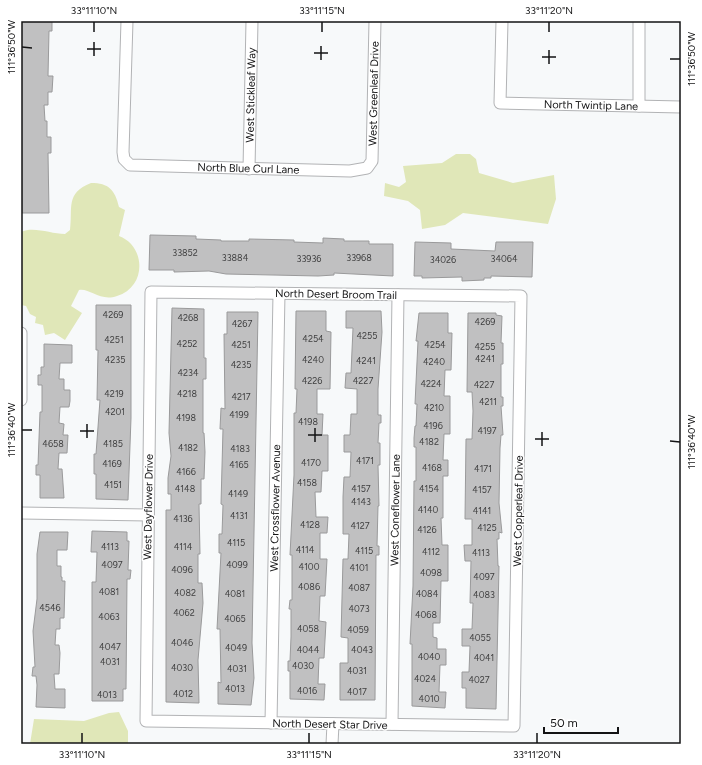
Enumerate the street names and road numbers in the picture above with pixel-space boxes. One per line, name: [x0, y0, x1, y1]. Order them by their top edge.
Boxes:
street label: West Greenleaf Drive: [366, 41, 382, 146]
street label: West Stickleaf Way: [244, 47, 258, 143]
street label: North Twintip Lane: [544, 98, 638, 113]
street label: North Blue Curl Lane: [197, 161, 300, 177]
street label: North Desert Broom Trail: [275, 287, 397, 302]
street label: West Crossflower Avenue: [268, 444, 283, 572]
street label: West Dayflower Drive: [141, 454, 156, 560]
street label: West Coneflower Lane: [388, 454, 403, 566]
street label: West Copperleaf Drive: [511, 455, 526, 567]
street label: North Desert Star Drive: [272, 717, 388, 732]

